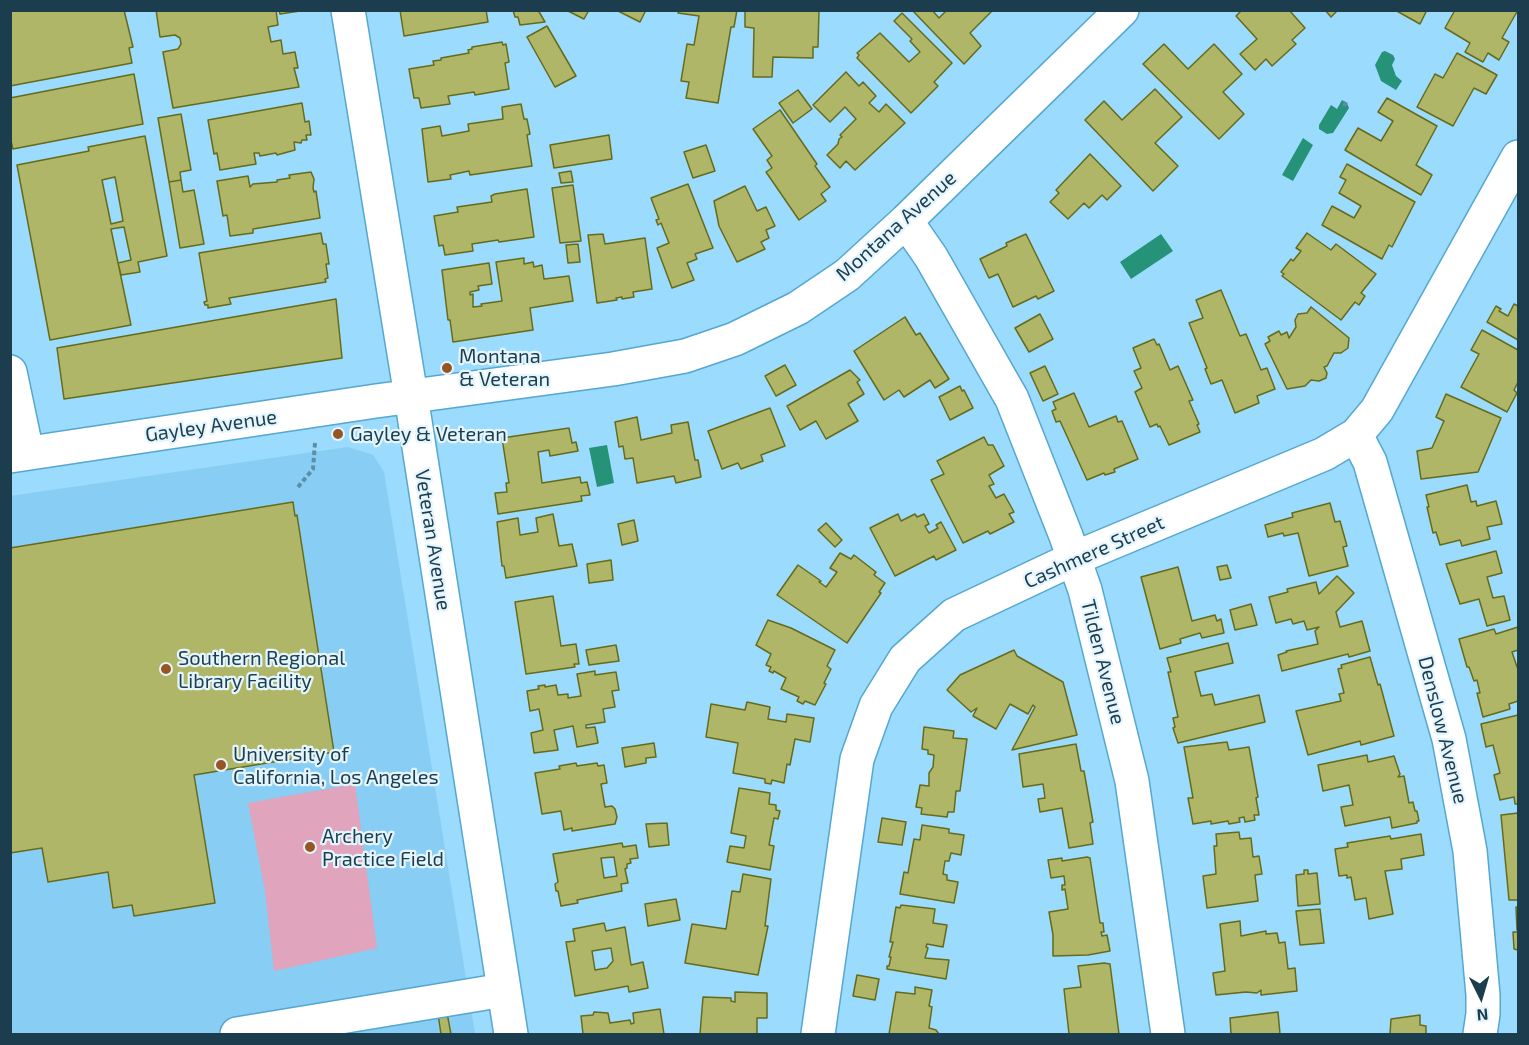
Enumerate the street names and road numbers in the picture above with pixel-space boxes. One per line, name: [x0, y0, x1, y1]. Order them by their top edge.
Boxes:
street label: Montana Avenue: [831, 166, 961, 286]
street label: Gayley Avenue: [144, 405, 278, 447]
street label: Veteran Avenue: [410, 468, 456, 612]
street label: Cashmere Street: [1020, 510, 1168, 594]
street label: Tilden Avenue: [1076, 597, 1130, 727]
street label: Denslow Avenue: [1413, 654, 1473, 806]

